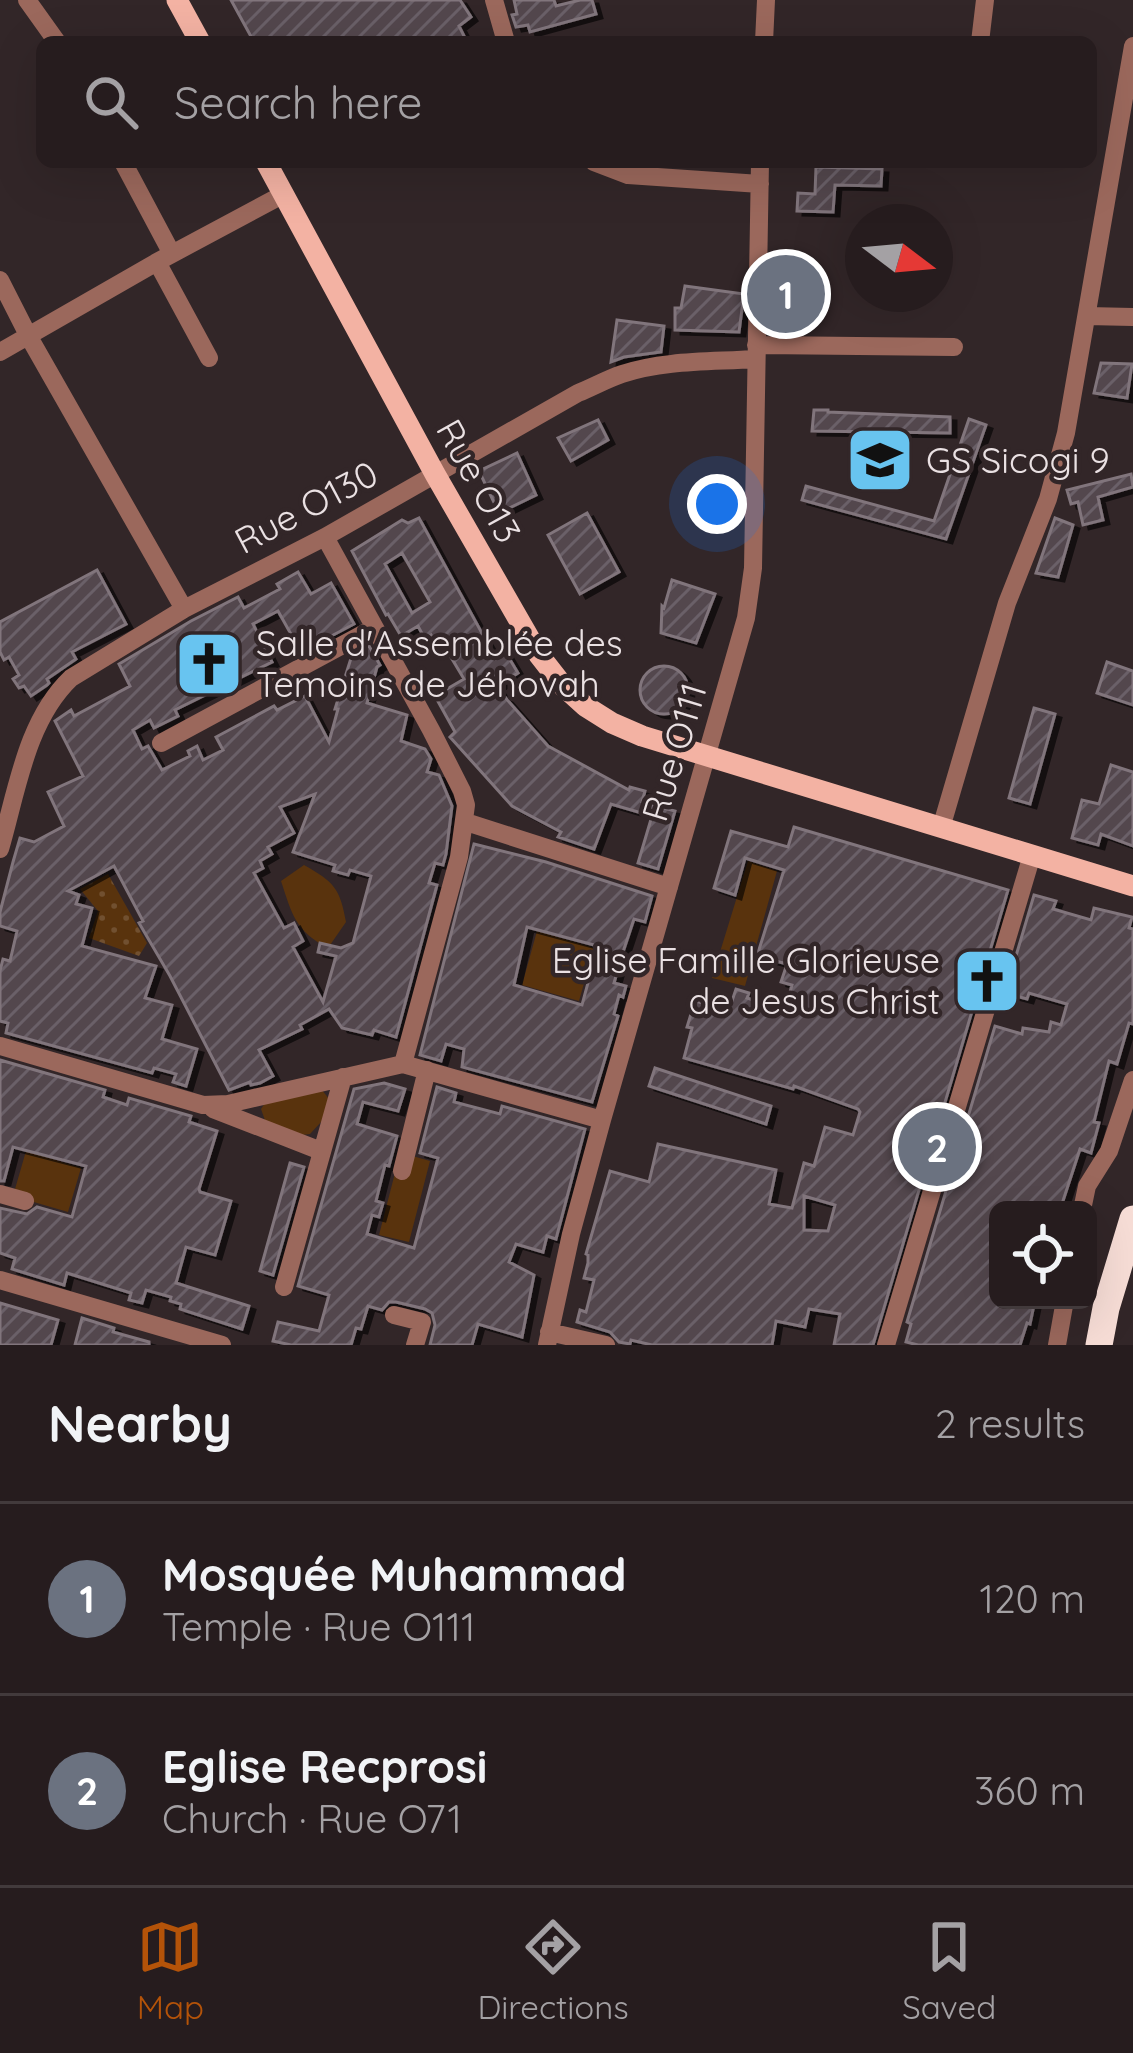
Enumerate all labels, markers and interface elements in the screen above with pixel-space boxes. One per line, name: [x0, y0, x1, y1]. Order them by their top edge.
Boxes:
search box: [36, 36, 1097, 168]
icon: search: [78, 69, 144, 135]
text: Search here: [174, 74, 422, 130]
north arrow: [845, 204, 953, 312]
pin: 1: [747, 249, 825, 339]
street label: Rue O13: [427, 411, 532, 550]
school or university icon: GS Sicogi 9: [845, 425, 915, 495]
place label: GS Sicogi 9: [926, 437, 1110, 482]
street label: Rue O130: [227, 450, 385, 563]
your location: [687, 474, 747, 534]
place label: Salle d'Assemblée des Temoins de Jéhovah: [256, 620, 623, 706]
church icon: Salle d'Assemblée des Temoins de Jéhovah: [174, 629, 244, 699]
street label: Rue O111: [631, 677, 716, 826]
place label: Eglise Famille Glorieuse de Jesus Christ: [552, 937, 940, 1023]
church icon: Eglise Famille Glorieuse de Jesus Christ: [952, 946, 1022, 1016]
pin: 2: [898, 1102, 976, 1192]
map controls: [989, 1201, 1097, 1309]
button: locate: [989, 1201, 1097, 1309]
text: Nearby: [48, 1391, 232, 1455]
text: 2 results: [935, 1399, 1085, 1448]
text: Mosquée Muhammad: [162, 1546, 626, 1602]
text: 1: [79, 1574, 95, 1623]
text: 120 m: [980, 1574, 1085, 1623]
text: Temple · Rue O111: [162, 1602, 475, 1651]
text: Eglise Recprosi: [162, 1738, 487, 1794]
text: 2: [76, 1766, 98, 1815]
text: 360 m: [974, 1766, 1085, 1815]
text: Church · Rue O71: [162, 1794, 462, 1843]
tab: Map: [137, 1914, 204, 2027]
tab: Directions: [477, 1914, 629, 2027]
tab: Saved: [902, 1914, 996, 2027]

